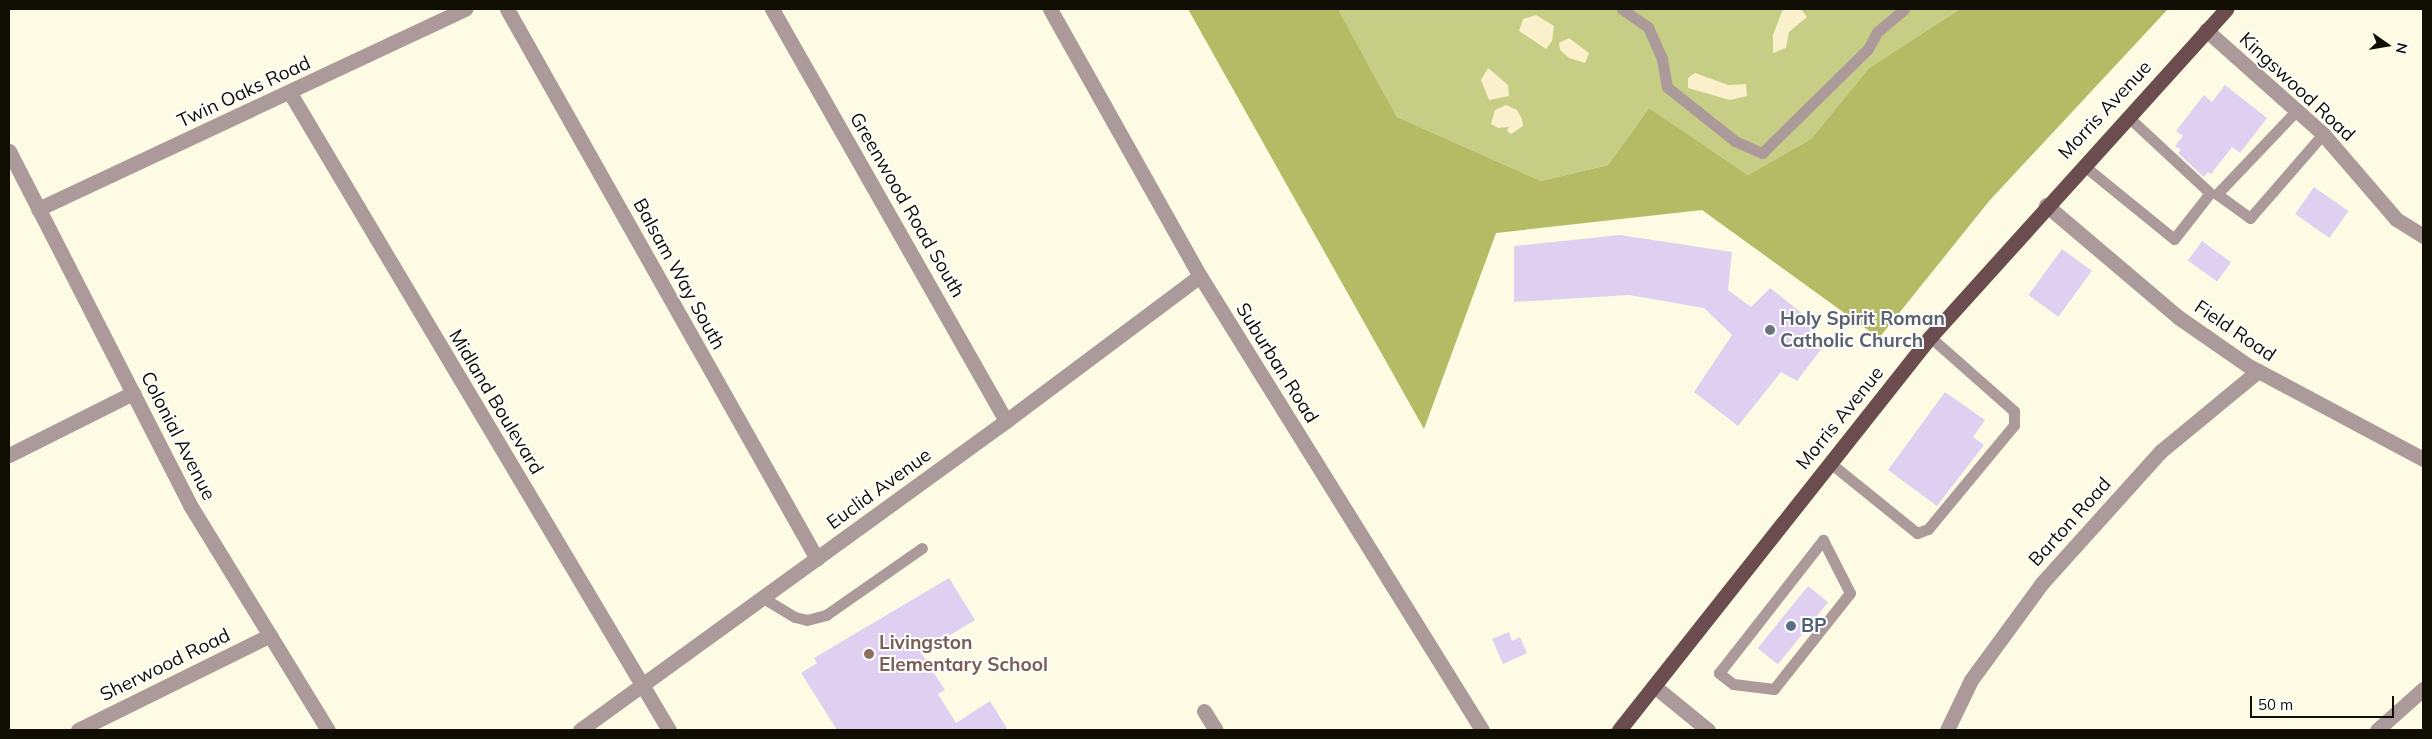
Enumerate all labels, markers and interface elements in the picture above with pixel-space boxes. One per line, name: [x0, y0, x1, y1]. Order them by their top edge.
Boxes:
north arrow: [2362, 20, 2412, 70]
street label: Kingswood Road: [2235, 28, 2359, 146]
text: N: [2392, 41, 2412, 56]
street label: Twin Oaks Road: [174, 51, 314, 133]
street label: Morris Avenue: [2054, 56, 2156, 164]
street label: Greenwood Road South: [845, 108, 969, 302]
street label: Balsam Way South: [628, 195, 730, 353]
street label: Field Road: [2190, 296, 2280, 366]
street label: Suburban Road: [1231, 299, 1323, 427]
place label: Holy Spirit Roman Catholic Church: [1780, 308, 1945, 352]
marker: Holy Spirit Roman Catholic Church: [1764, 324, 1776, 336]
street label: Midland Boulevard: [444, 326, 548, 478]
street label: Morris Avenue: [1791, 362, 1889, 474]
street label: Colonial Avenue: [136, 368, 220, 504]
street label: Euclid Avenue: [822, 444, 936, 534]
street label: Barton Road: [2024, 473, 2116, 571]
place label: BP: [1801, 615, 1827, 637]
marker: BP: [1785, 620, 1797, 632]
street label: Sherwood Road: [96, 624, 234, 706]
place label: Livingston Elementary School: [879, 632, 1048, 676]
marker: Livingston Elementary School: [863, 648, 875, 660]
scale bar: [2252, 686, 2396, 718]
text: 50 m: [2258, 695, 2293, 714]

